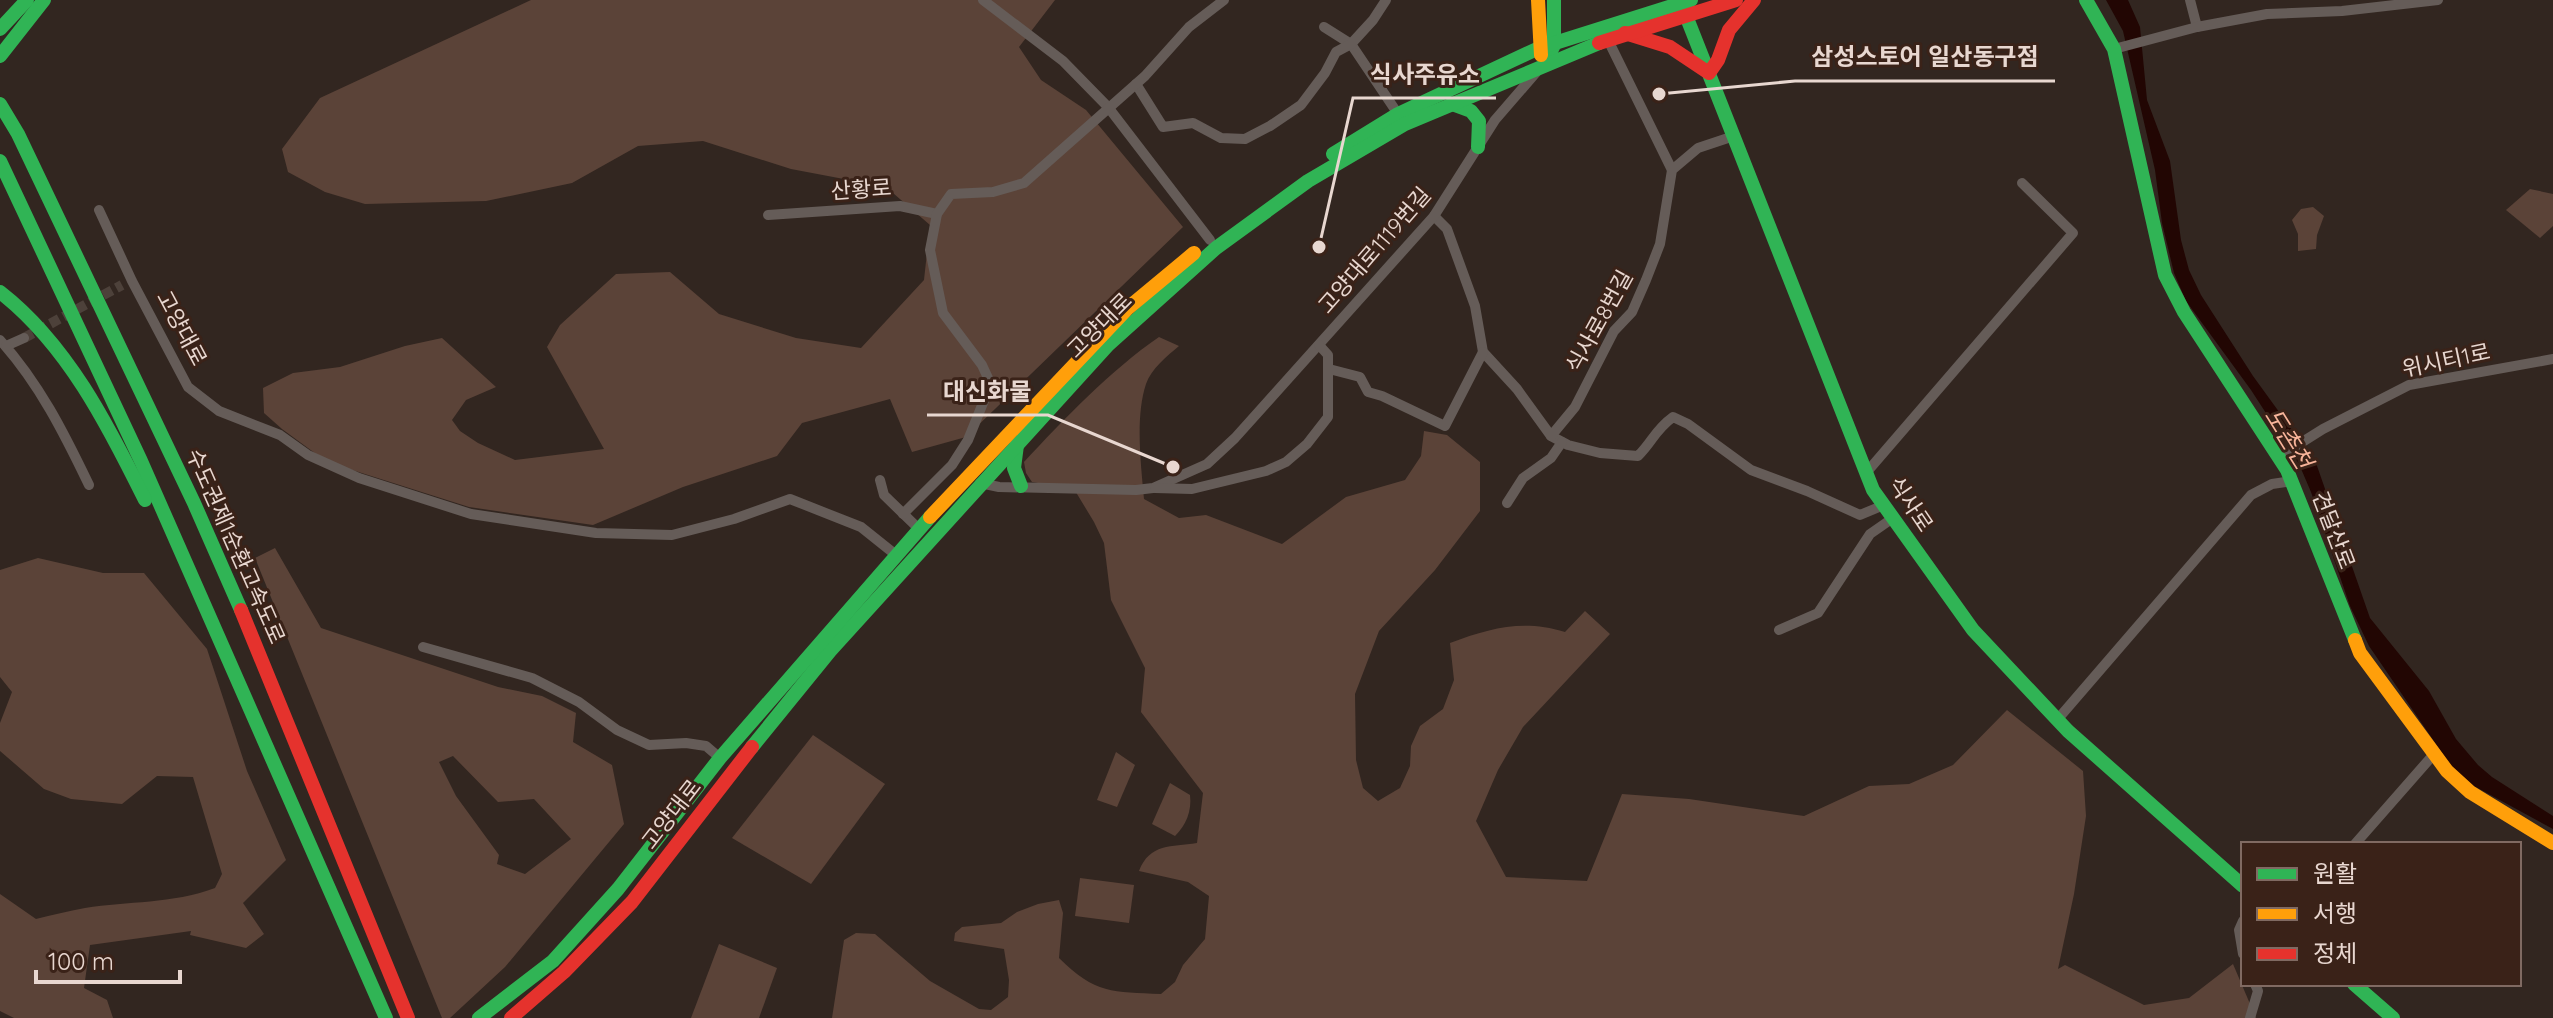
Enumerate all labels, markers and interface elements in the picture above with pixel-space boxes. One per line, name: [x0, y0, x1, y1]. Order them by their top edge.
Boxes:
callout: 삼성스토어 일산동구점: [1795, 33, 2055, 81]
text: 삼성스토어 일산동구점: [1811, 41, 2039, 71]
callout: 식사주유소: [1353, 50, 1496, 98]
text: 식사주유소: [1370, 59, 1480, 89]
street label: 산황로: [830, 173, 892, 205]
street label: 고양대로1119번길: [1312, 181, 1436, 319]
street label: 식사로8번길: [1559, 265, 1639, 377]
street label: 고양대로: [151, 286, 213, 370]
street label: 고양대로: [1060, 286, 1138, 364]
street label: 위시티1로: [2400, 337, 2492, 383]
callout: 대신화물: [927, 367, 1048, 415]
text: 대신화물: [943, 376, 1031, 406]
water label: 도촌천: [2259, 402, 2321, 477]
street label: 수도권제1순환고속도로: [180, 444, 292, 648]
street label: 식사로: [1882, 471, 1940, 537]
street label: 견달산로: [2306, 487, 2362, 573]
street label: 고양대로: [635, 773, 707, 855]
legend: [2241, 842, 2521, 986]
text: 원활: [2313, 858, 2357, 888]
text: 서행: [2313, 898, 2357, 928]
scale bar: [36, 934, 180, 984]
text: 정체: [2313, 938, 2357, 968]
text: 100 m: [48, 946, 114, 976]

